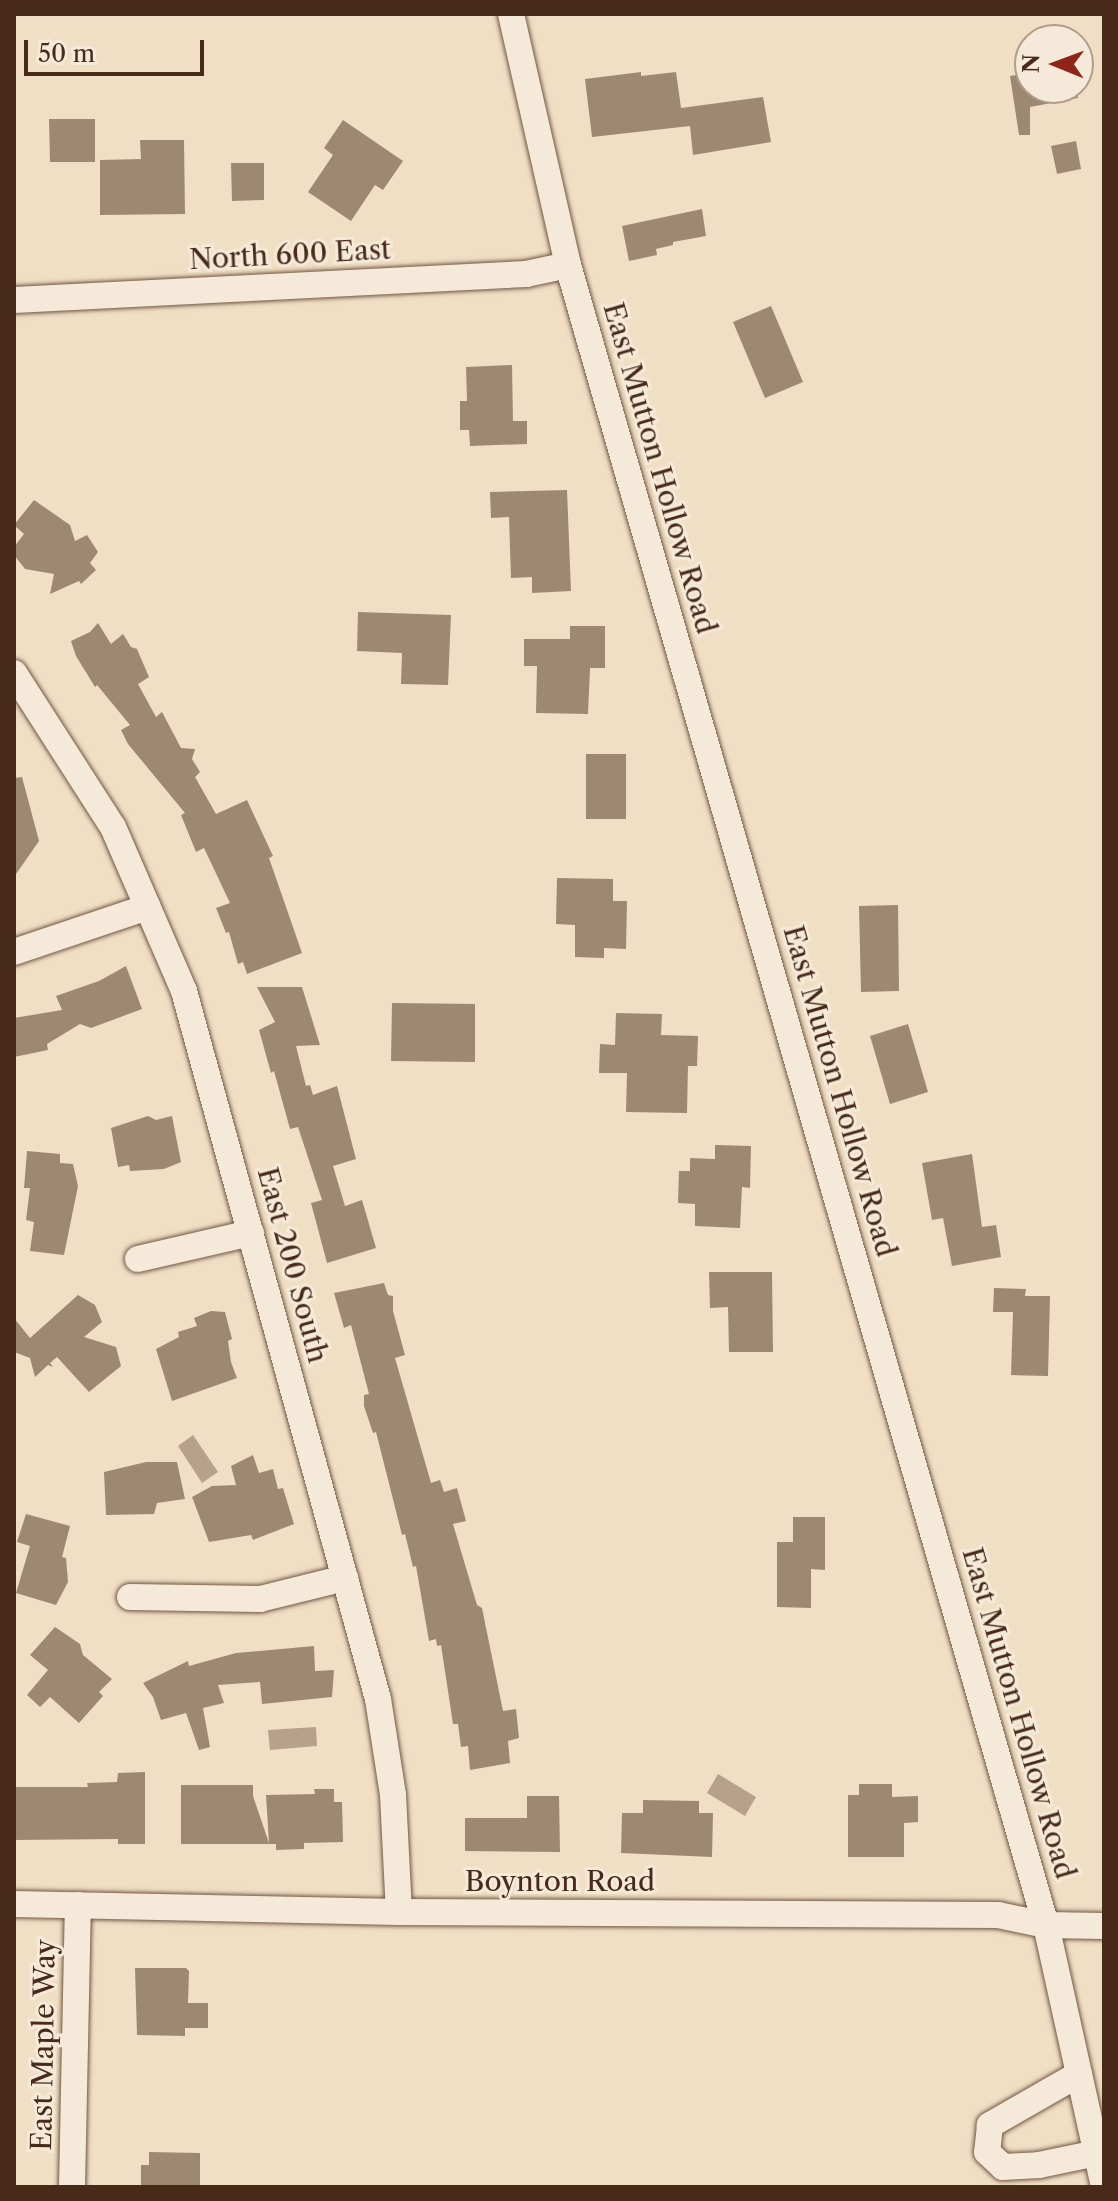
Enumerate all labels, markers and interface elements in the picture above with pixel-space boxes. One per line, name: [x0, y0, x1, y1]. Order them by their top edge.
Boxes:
scale bar: [28, 24, 208, 74]
north arrow: [1014, 24, 1094, 104]
text: 50 m: [38, 39, 95, 68]
text: N: [1018, 54, 1045, 73]
street label: North 600 East: [188, 232, 392, 276]
street label: East Mutton Hollow Road: [596, 298, 724, 638]
street label: East Mutton Hollow Road: [776, 921, 904, 1261]
street label: East 200 South: [251, 1164, 335, 1366]
street label: East Mutton Hollow Road: [955, 1543, 1083, 1883]
street label: Boynton Road: [465, 1864, 655, 1898]
street label: East Maple Way: [24, 1938, 62, 2152]

